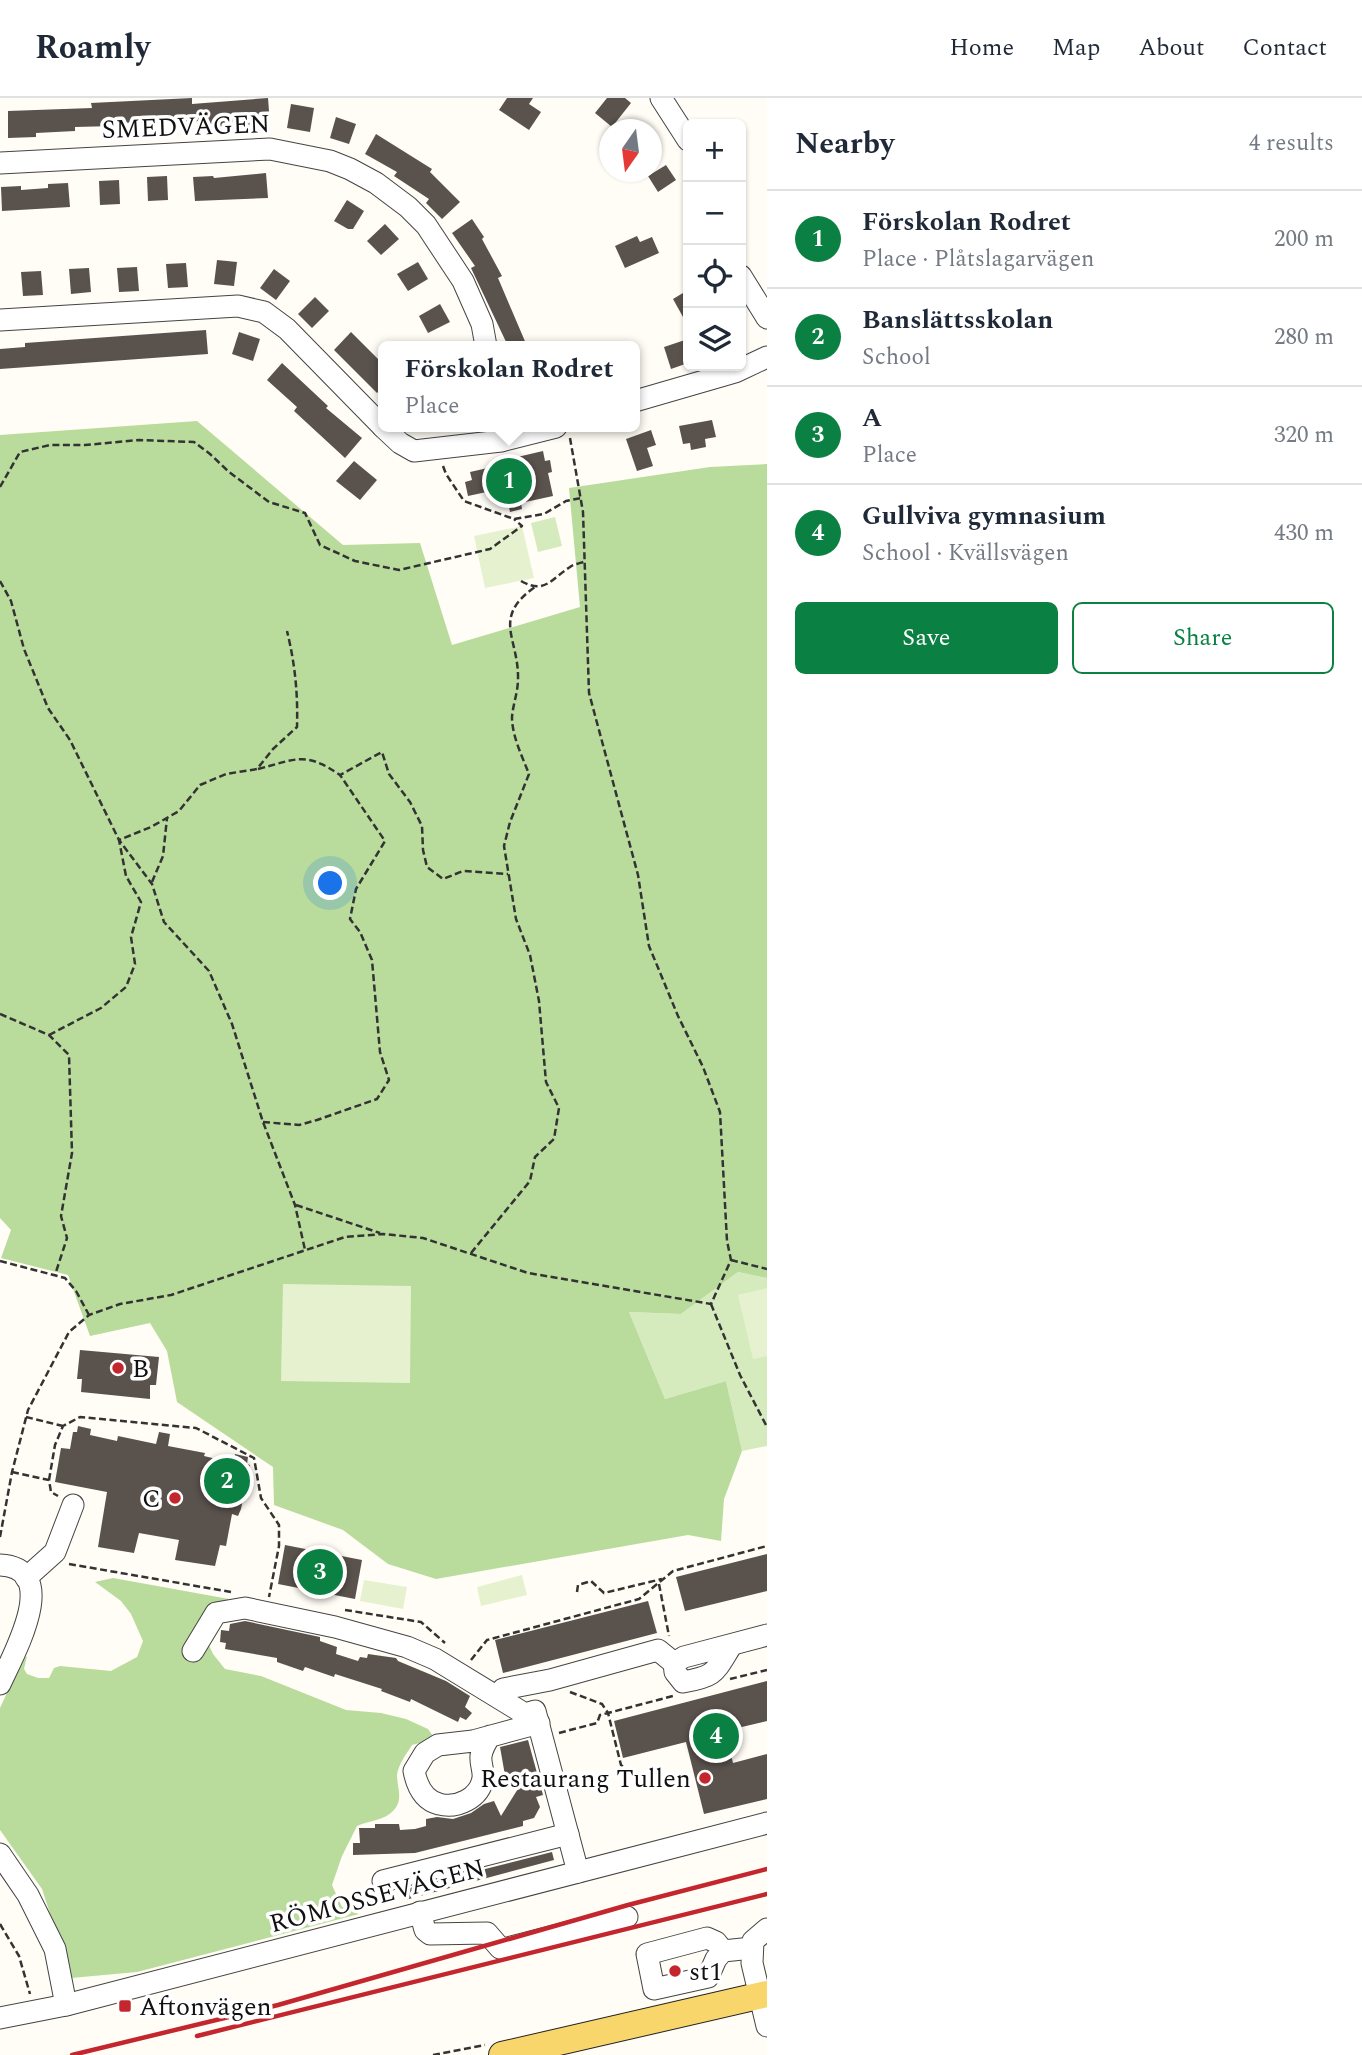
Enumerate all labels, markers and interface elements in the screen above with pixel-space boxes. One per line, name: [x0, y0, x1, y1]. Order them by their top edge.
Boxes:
text: Roamly: [35, 23, 150, 73]
text: Home: [949, 30, 1014, 66]
text: Map: [1052, 30, 1100, 66]
text: About: [1138, 30, 1204, 66]
text: Contact: [1242, 30, 1327, 66]
street label: SMEDVÄGEN: [101, 104, 271, 150]
north arrow: [599, 119, 662, 182]
map controls: [683, 119, 746, 371]
button: +: [683, 119, 746, 182]
text: Nearby: [795, 121, 894, 167]
text: 4 results: [1249, 126, 1334, 161]
button: −: [683, 182, 746, 245]
text: Förskolan Rodret: [862, 202, 1071, 242]
text: 1: [812, 222, 824, 257]
text: 200 m: [1274, 222, 1334, 257]
text: Place · Plåtslagarvägen: [862, 242, 1094, 277]
button: locate: [683, 245, 746, 308]
text: Banslättsskolan: [862, 300, 1053, 340]
button: layers: [683, 308, 746, 371]
text: 2: [812, 320, 824, 355]
text: 280 m: [1274, 320, 1334, 355]
text: School: [862, 340, 931, 375]
popup: [378, 341, 640, 432]
text: Förskolan Rodret: [405, 349, 613, 389]
text: Place: [405, 389, 459, 424]
text: A: [862, 398, 882, 438]
text: 3: [812, 418, 824, 453]
text: 320 m: [1274, 418, 1334, 453]
text: Place: [862, 438, 917, 473]
pin: 1: [486, 455, 532, 507]
text: Gullviva gymnasium: [862, 496, 1106, 536]
text: 4: [812, 516, 824, 551]
text: 430 m: [1274, 516, 1334, 551]
text: School · Kvällsvägen: [862, 536, 1069, 571]
button: Save: [795, 602, 1058, 674]
button: Share: [1072, 602, 1334, 674]
your location: [313, 866, 347, 900]
place label: B: [132, 1349, 149, 1389]
marker: B: [110, 1360, 126, 1376]
pin: 2: [204, 1455, 250, 1507]
place label: C: [142, 1479, 161, 1519]
marker: C: [167, 1490, 183, 1506]
pin: 3: [297, 1546, 343, 1598]
pin: 4: [693, 1710, 739, 1762]
place label: Restaurang Tullen: [480, 1759, 691, 1799]
marker: Restaurang Tullen: [697, 1770, 713, 1786]
street label: RÖMOSSEVÄGEN: [265, 1848, 490, 1944]
place label: st1: [689, 1952, 722, 1992]
marker: st1: [667, 1963, 683, 1979]
place label: Aftonvägen: [139, 1987, 272, 2027]
marker: Aftonvägen: [117, 1998, 133, 2014]

